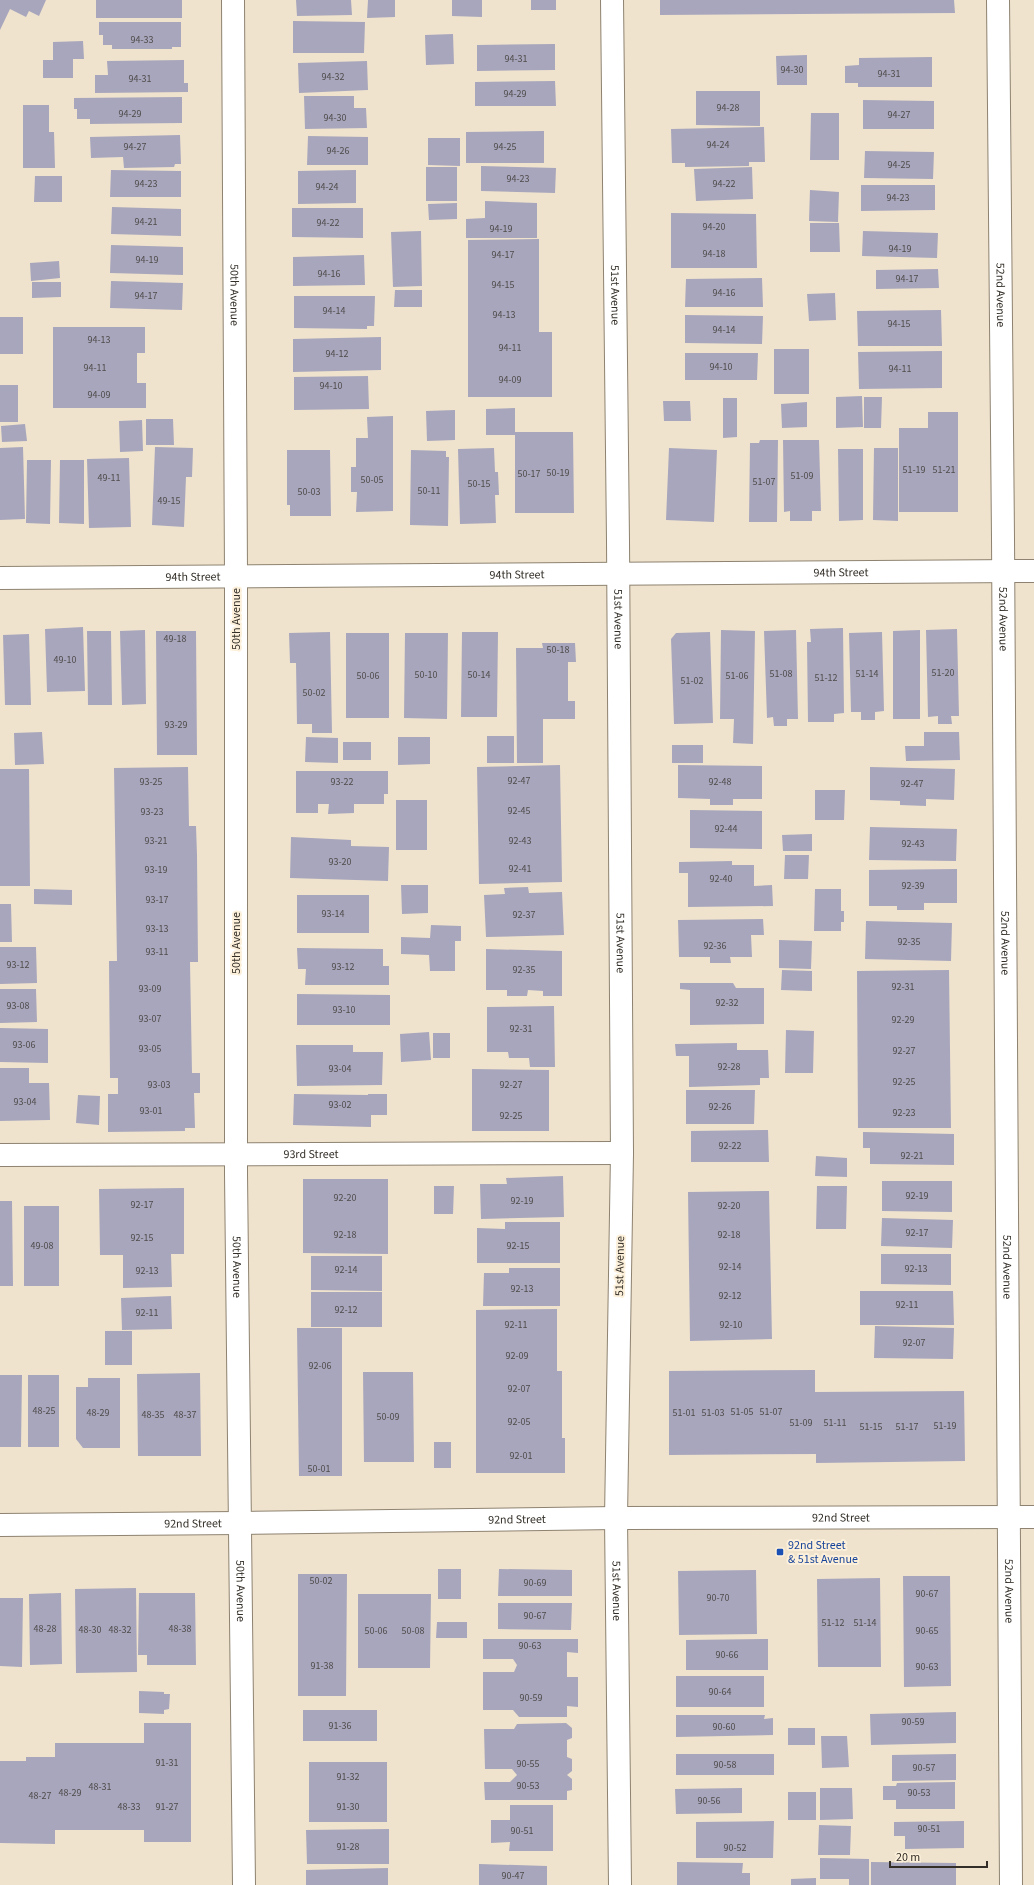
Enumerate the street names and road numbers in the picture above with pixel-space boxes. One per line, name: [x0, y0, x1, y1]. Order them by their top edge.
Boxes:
street label: 52nd Avenue: [992, 263, 1010, 327]
street label: 50th Avenue: [226, 264, 243, 326]
street label: 51st Avenue: [606, 265, 624, 325]
street label: 94th Street: [813, 564, 869, 581]
street label: 94th Street: [489, 566, 545, 583]
street label: 94th Street: [165, 568, 221, 585]
street label: 52nd Avenue: [995, 587, 1012, 651]
street label: 50th Avenue: [228, 588, 245, 650]
street label: 51st Avenue: [610, 589, 627, 649]
street label: 52nd Avenue: [997, 911, 1014, 975]
street label: 50th Avenue: [228, 912, 245, 974]
street label: 51st Avenue: [612, 913, 629, 973]
street label: 93rd Street: [283, 1145, 339, 1163]
street label: 52nd Avenue: [999, 1235, 1016, 1299]
street label: 50th Avenue: [228, 1236, 246, 1298]
street label: 51st Avenue: [611, 1236, 629, 1296]
street label: 92nd Street: [812, 1509, 870, 1526]
street label: 92nd Street: [488, 1510, 546, 1528]
street label: 92nd Street: [164, 1515, 222, 1532]
street label: 52nd Avenue: [1001, 1559, 1018, 1623]
street label: 50th Avenue: [232, 1560, 250, 1622]
street label: 51st Avenue: [608, 1561, 626, 1621]

